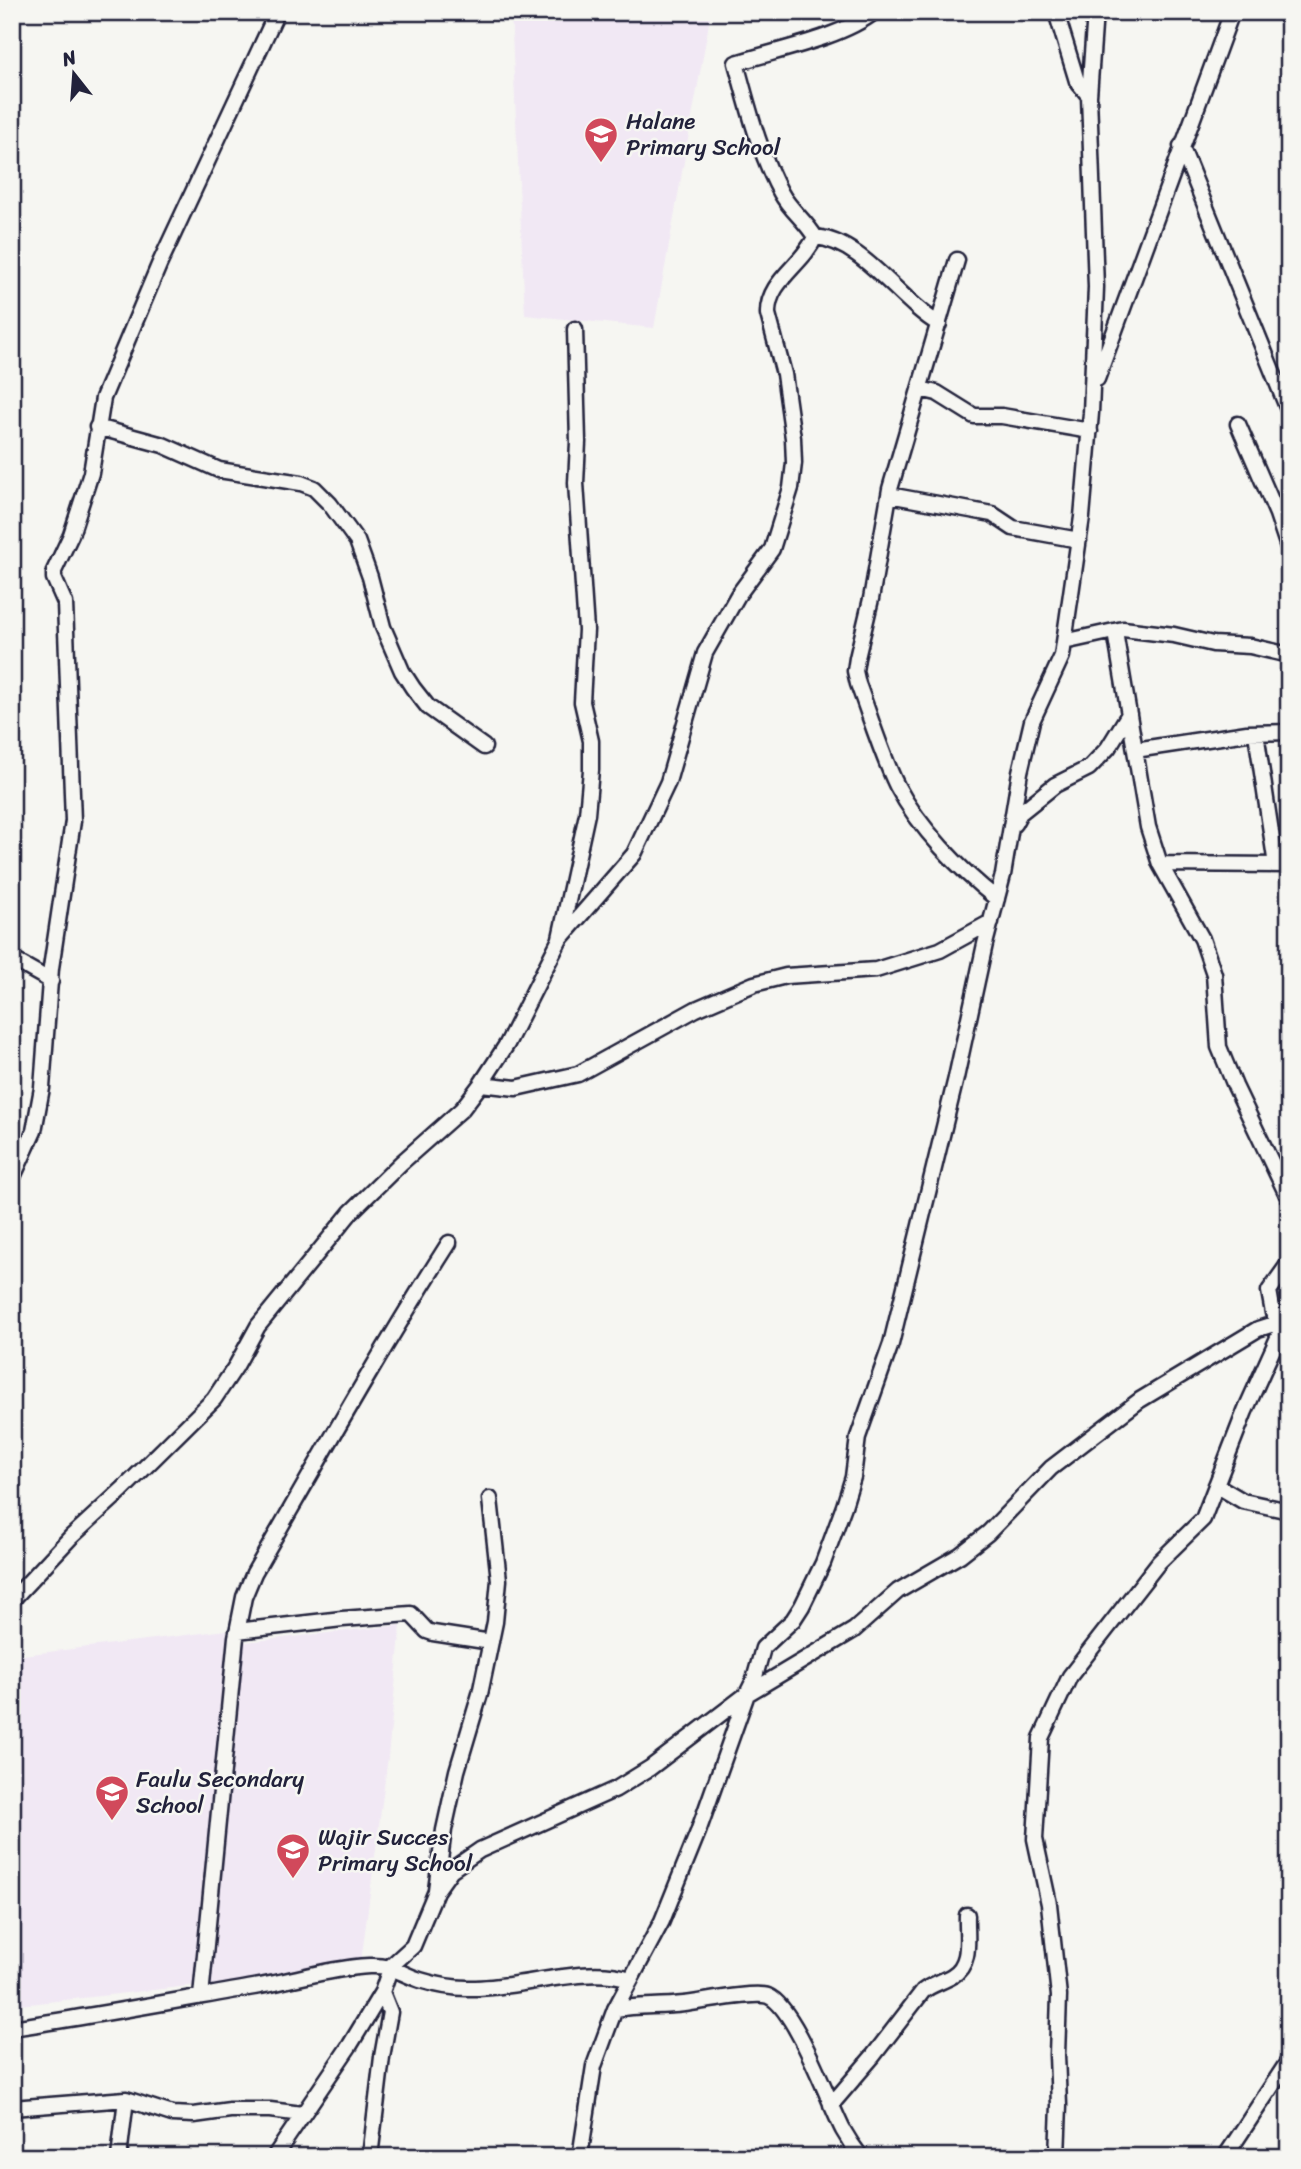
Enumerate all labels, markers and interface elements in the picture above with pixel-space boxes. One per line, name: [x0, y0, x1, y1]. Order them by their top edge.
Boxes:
north arrow: [38, 38, 108, 108]
text: N: [57, 40, 81, 76]
place label: Halane Primary School: [626, 101, 781, 168]
school or university icon: Halane Primary School: [582, 115, 620, 164]
place label: Faulu Secondary School: [136, 1759, 304, 1826]
school or university icon: Faulu Secondary School: [93, 1773, 131, 1822]
place label: Wajir Succes Primary School: [318, 1817, 473, 1884]
school or university icon: Wajir Succes Primary School: [274, 1831, 312, 1880]

